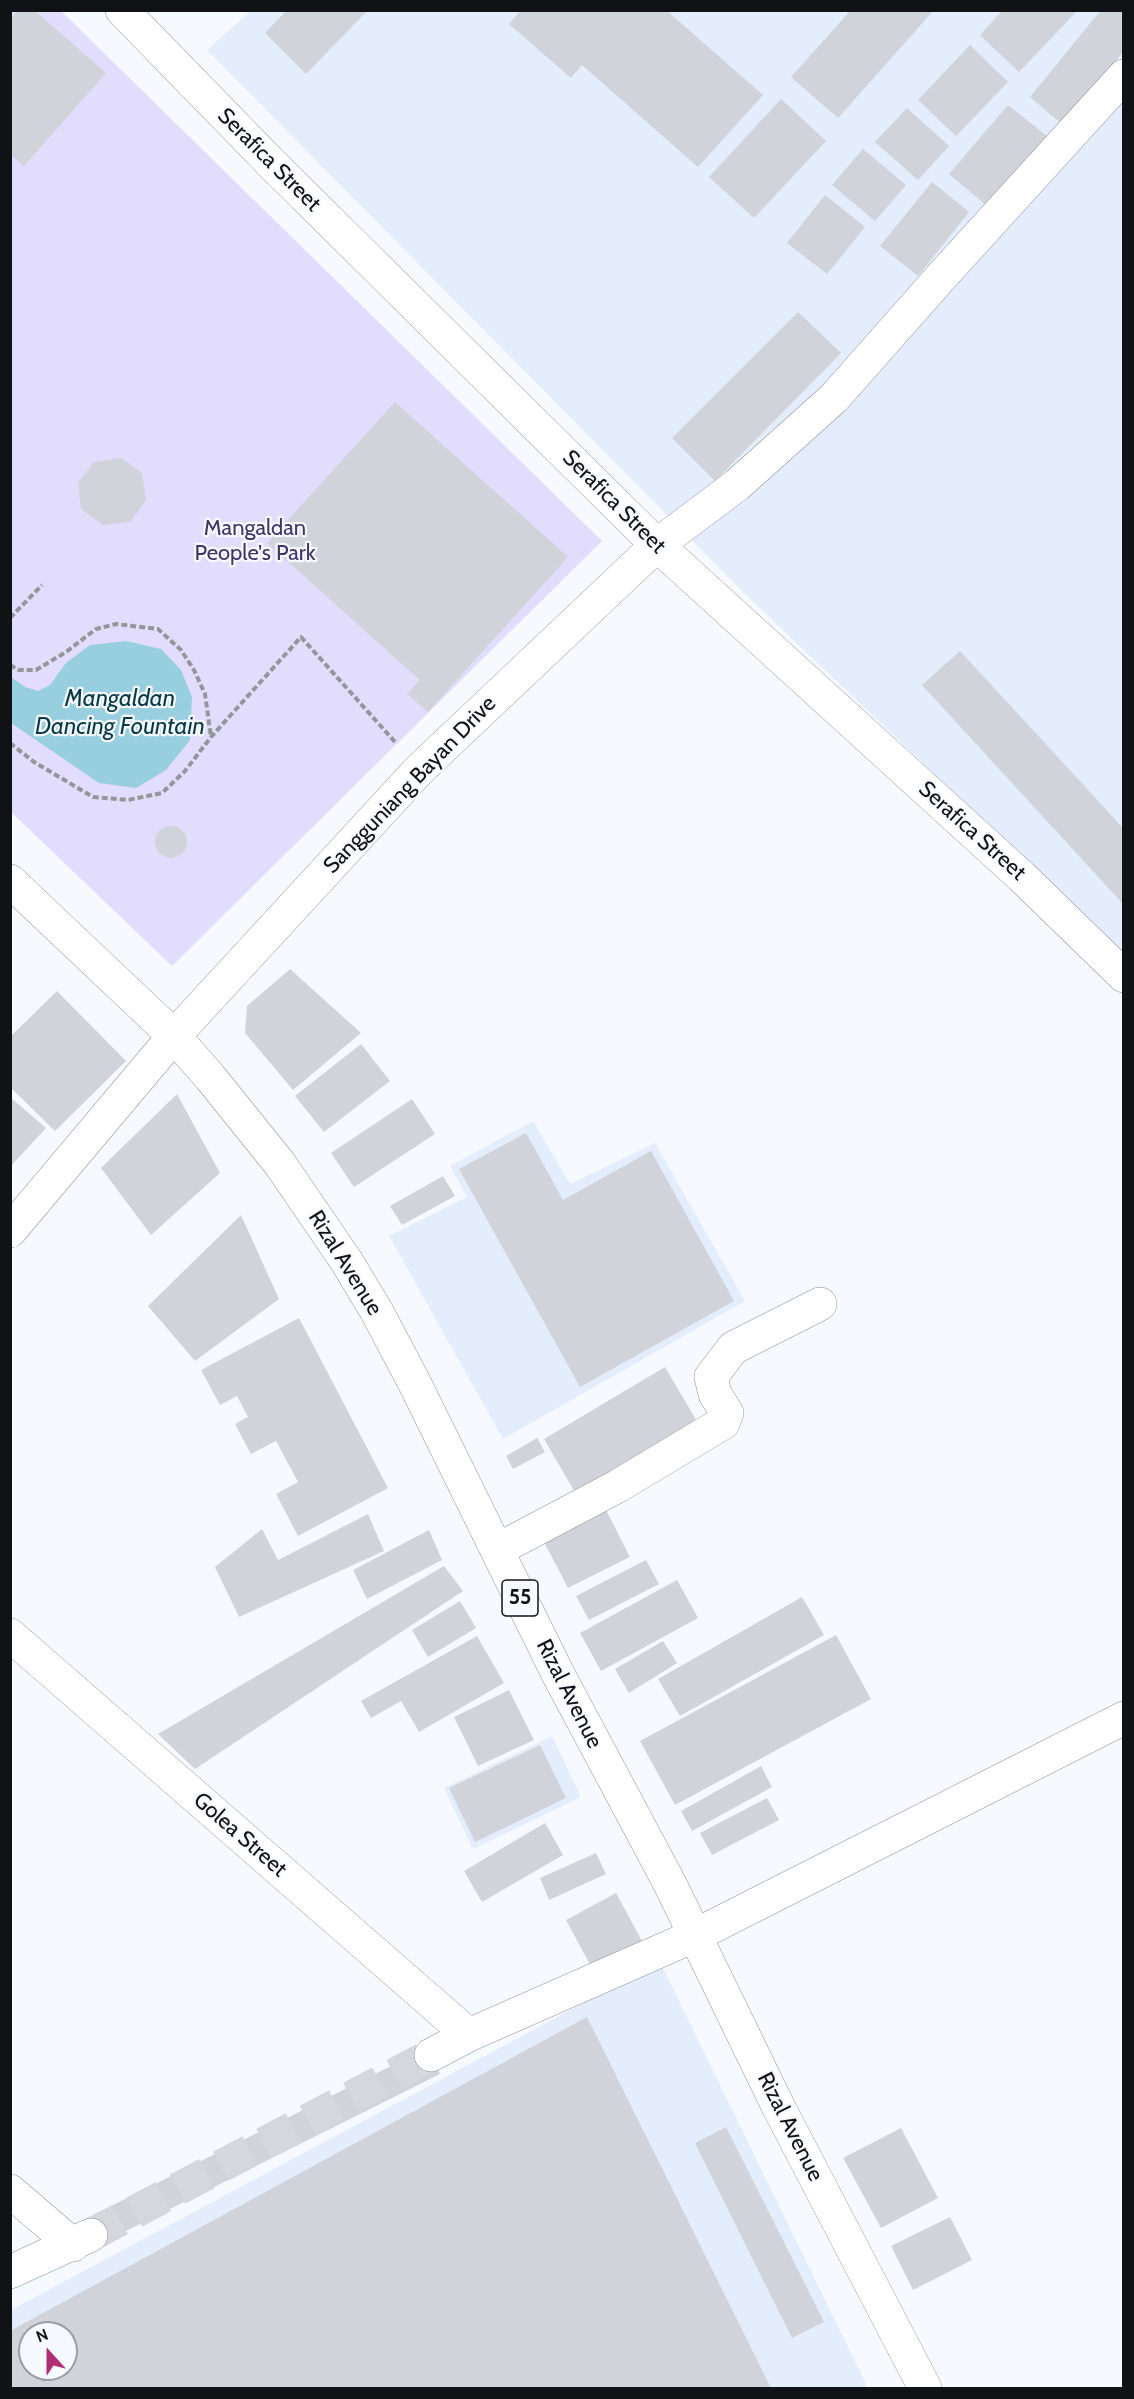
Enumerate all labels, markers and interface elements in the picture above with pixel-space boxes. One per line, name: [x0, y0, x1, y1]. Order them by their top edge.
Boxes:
street label: Serafica Street: [212, 103, 326, 217]
street label: Serafica Street: [557, 445, 671, 559]
park label: Mangaldan People's Park: [194, 516, 316, 568]
water label: Mangaldan Dancing Fountain: [35, 685, 205, 741]
street label: Sangguniang Bayan Drive: [318, 691, 502, 879]
street label: Serafica Street: [913, 776, 1031, 886]
street label: Rizal Avenue: [302, 1206, 388, 1320]
road number: 55: [502, 1580, 538, 1616]
street label: Rizal Avenue: [530, 1635, 608, 1753]
street label: Golea Street: [188, 1787, 292, 1883]
street label: Rizal Avenue: [751, 2068, 829, 2186]
north arrow: [18, 2321, 78, 2381]
text: N: [33, 2325, 51, 2346]

